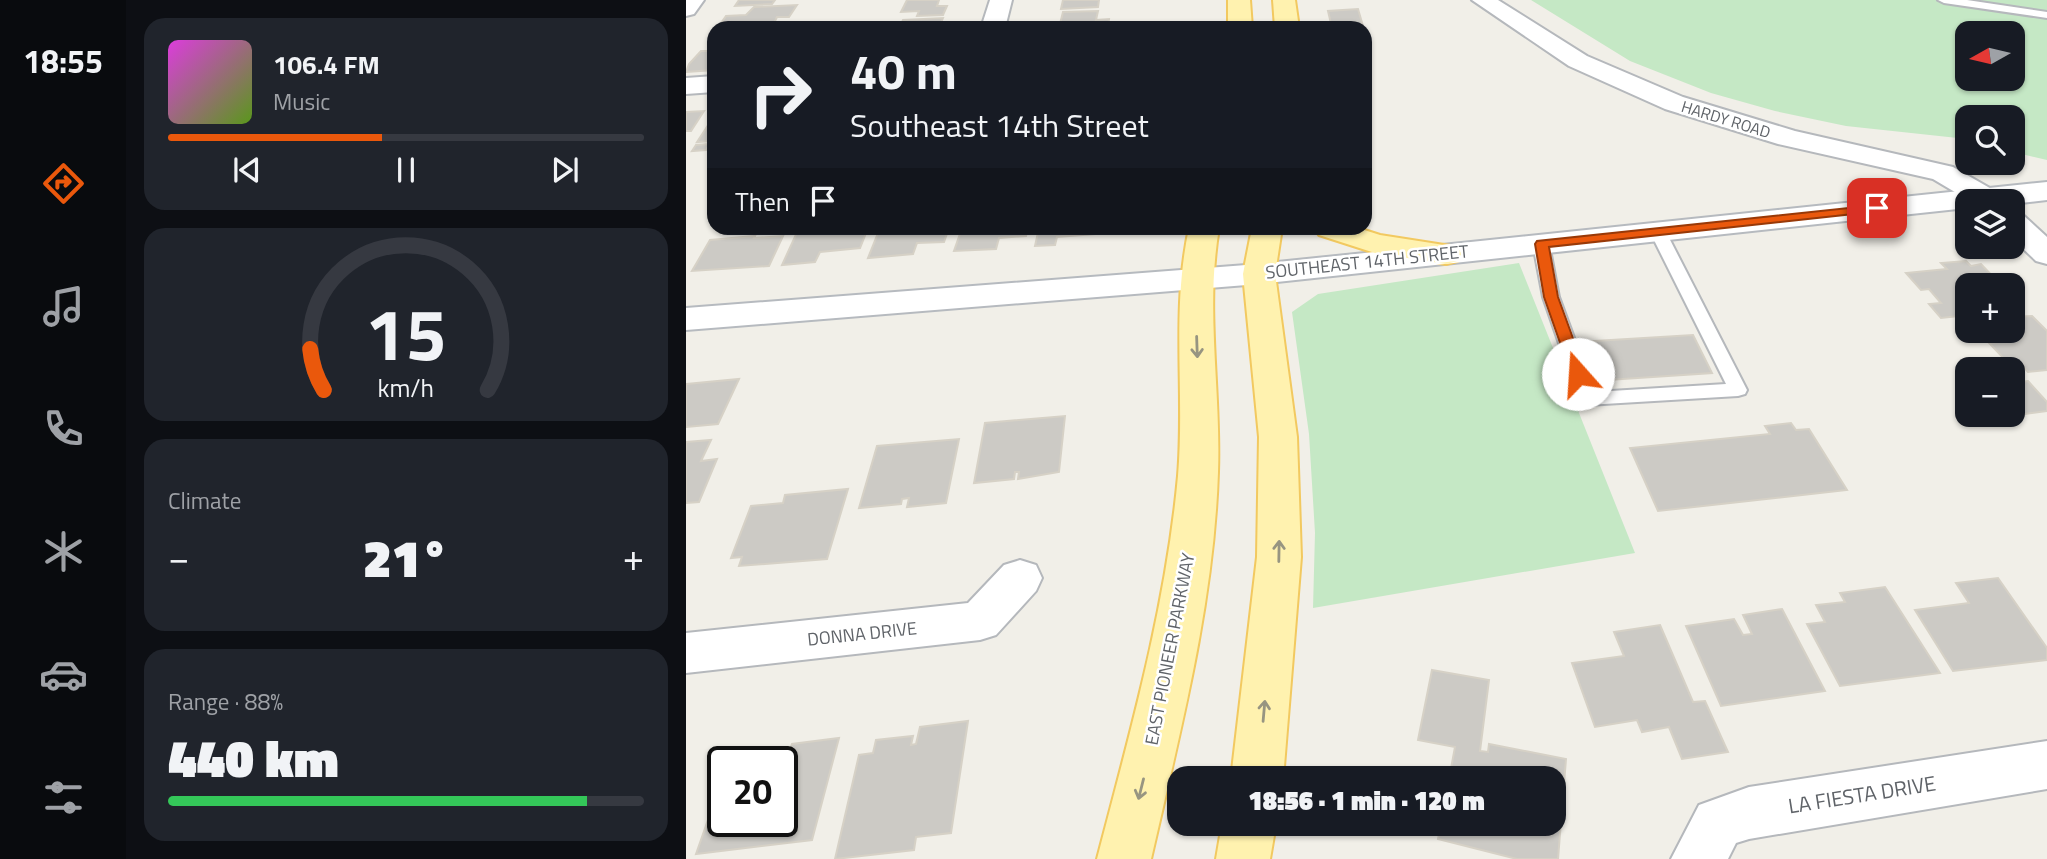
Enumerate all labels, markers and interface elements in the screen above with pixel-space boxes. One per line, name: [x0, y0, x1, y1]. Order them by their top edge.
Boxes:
north arrow: [1955, 21, 2025, 91]
map controls: [1955, 21, 2025, 427]
text: 40 m: [850, 33, 957, 108]
text: 18:55: [23, 37, 103, 85]
text: 106.4 FM: [273, 45, 380, 84]
icon: right: [735, 49, 826, 140]
text: Music: [273, 84, 330, 119]
street label: HARDY ROAD: [1678, 94, 1774, 144]
text: Southeast 14th Street: [850, 101, 1149, 149]
button: search: [1955, 105, 2025, 175]
icon: previous: [228, 151, 266, 189]
icon: pause: [387, 151, 425, 189]
icon: next: [546, 151, 584, 189]
icon: directions: [39, 159, 88, 208]
pin: [1847, 178, 1907, 238]
text: Then: [735, 182, 790, 221]
icon: arrive: [804, 182, 842, 220]
icon: arrive: [1858, 189, 1896, 227]
button: layers: [1955, 189, 2025, 259]
street label: SOUTHEAST 14TH STREET: [1264, 237, 1470, 286]
button: +: [1955, 273, 2025, 343]
text: 15: [365, 279, 447, 389]
icon: music: [39, 282, 88, 331]
one-way arrow: [1191, 335, 1204, 358]
position arrow: [1541, 337, 1615, 411]
button: −: [1955, 357, 2025, 427]
text: km/h: [378, 369, 434, 407]
icon: phone: [39, 404, 88, 453]
text: Climate: [168, 483, 241, 518]
text: 21°: [363, 518, 449, 597]
icon: climate: [39, 527, 88, 576]
text: −: [168, 528, 189, 586]
text: +: [623, 528, 644, 586]
one-way arrow: [1272, 539, 1286, 562]
street label: EAST PIONEER PARKWAY: [1138, 550, 1201, 747]
street label: DONNA DRIVE: [806, 614, 918, 653]
icon: car: [39, 650, 88, 699]
text: Range · 88%: [168, 684, 283, 719]
one-way arrow: [1258, 700, 1271, 723]
text: 440 km: [168, 718, 339, 797]
speed limit sign: 20: [707, 746, 798, 837]
street label: LA FIESTA DRIVE: [1786, 767, 1938, 821]
icon: filters: [39, 773, 88, 822]
one-way arrow: [1134, 778, 1147, 800]
text: 18:56 · 1 min · 120 m: [1248, 781, 1485, 820]

